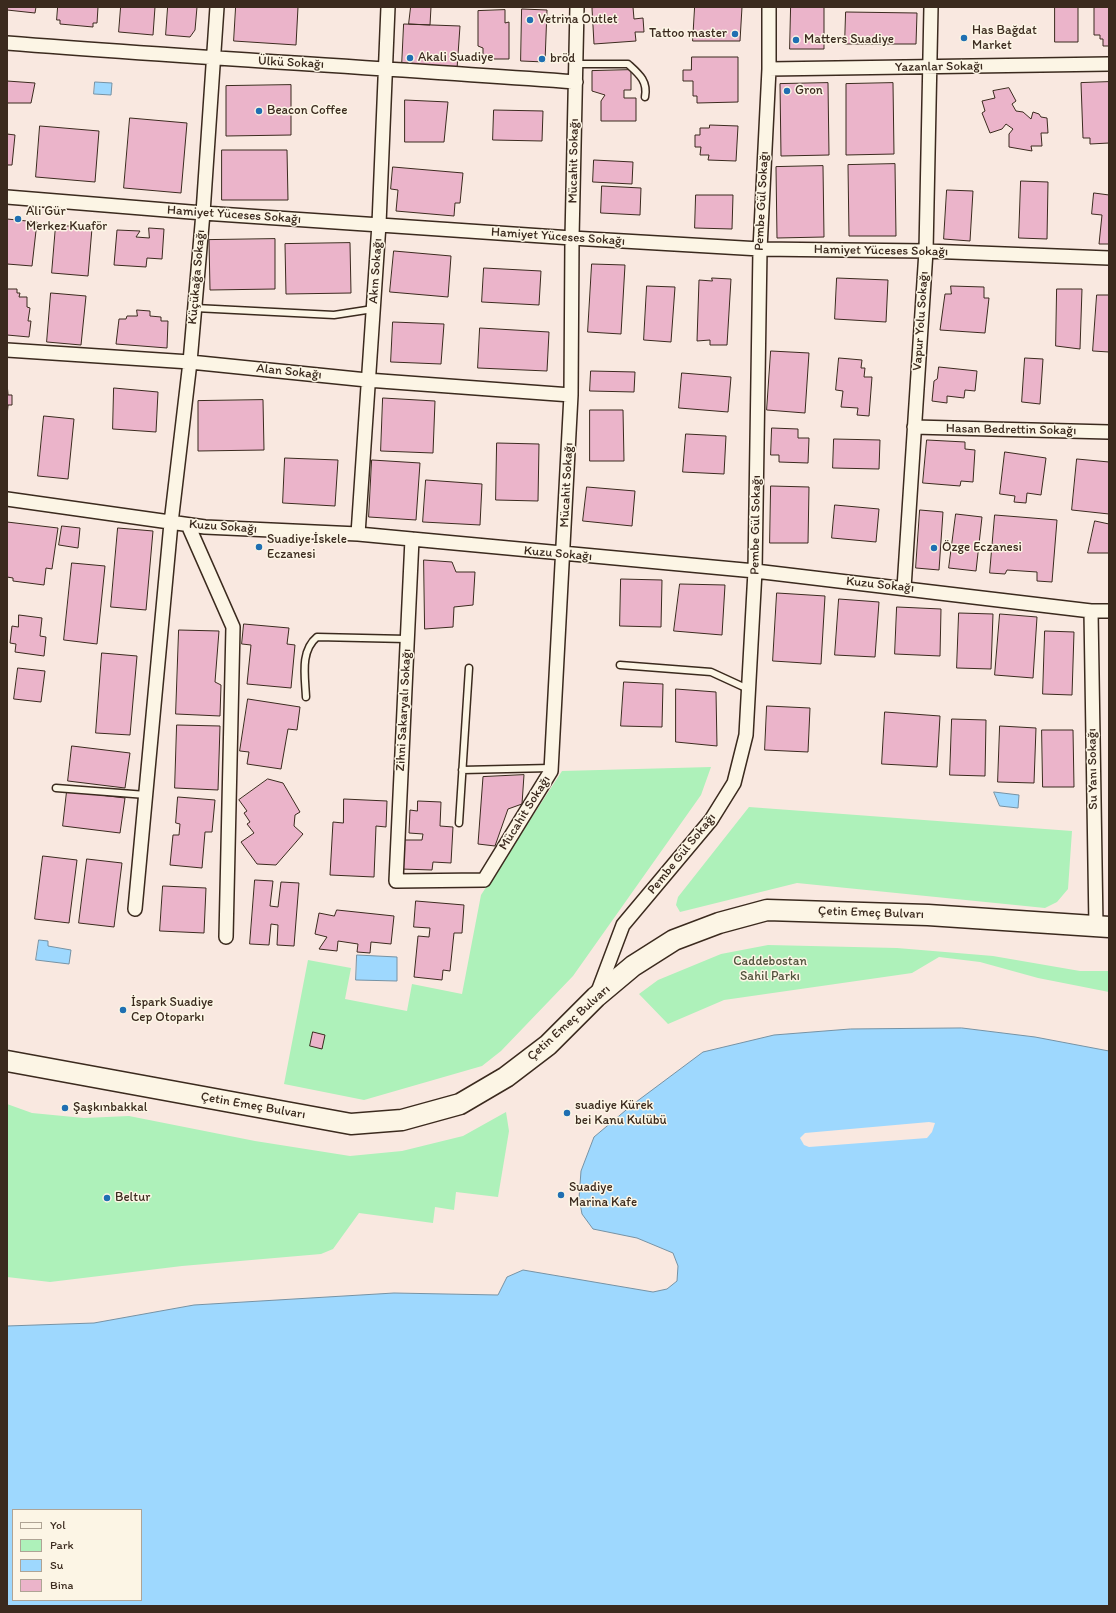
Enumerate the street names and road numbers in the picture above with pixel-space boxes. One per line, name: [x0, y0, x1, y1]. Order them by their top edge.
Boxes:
street label: Ülkü Sokağı: [258, 53, 324, 73]
street label: Yazanlar Sokağı: [895, 58, 983, 76]
street label: Mücahit Sokağı: [565, 118, 583, 204]
street label: Pembe Gül Sokağı: [752, 151, 772, 251]
street label: Hamiyet Yüceses Sokağı: [166, 203, 302, 227]
street label: Hamiyet Yüceses Sokağı: [490, 225, 626, 249]
street label: Küçükağa Sokağı: [185, 229, 209, 325]
street label: Akın Sokağı: [366, 238, 386, 304]
street label: Hamiyet Yüceses Sokağı: [814, 242, 948, 260]
street label: Vapur Yolu Sokağı: [910, 271, 932, 371]
street label: Alan Sokağı: [256, 361, 322, 383]
street label: Hasan Bedrettin Sokağı: [946, 421, 1076, 439]
street label: Mücahit Sokağı: [557, 442, 577, 528]
street label: Pembe Gül Sokağı: [747, 475, 765, 575]
street label: Kuzu Sokağı: [188, 517, 258, 537]
street label: Kuzu Sokağı: [523, 543, 593, 565]
street label: Kuzu Sokağı: [845, 574, 915, 596]
street label: Zihni Sakaryalı Sokağı: [393, 648, 415, 772]
street label: Su Yanı Sokağı: [1084, 728, 1102, 810]
street label: Mücahit Sokağı: [496, 773, 554, 853]
street label: Pembe Gül Sokağı: [645, 810, 719, 898]
street label: Çetin Emeç Bulvarı: [818, 903, 924, 923]
street label: Çetin Emeç Bulvarı: [524, 982, 614, 1064]
street label: Çetin Emeç Bulvarı: [199, 1089, 307, 1123]

